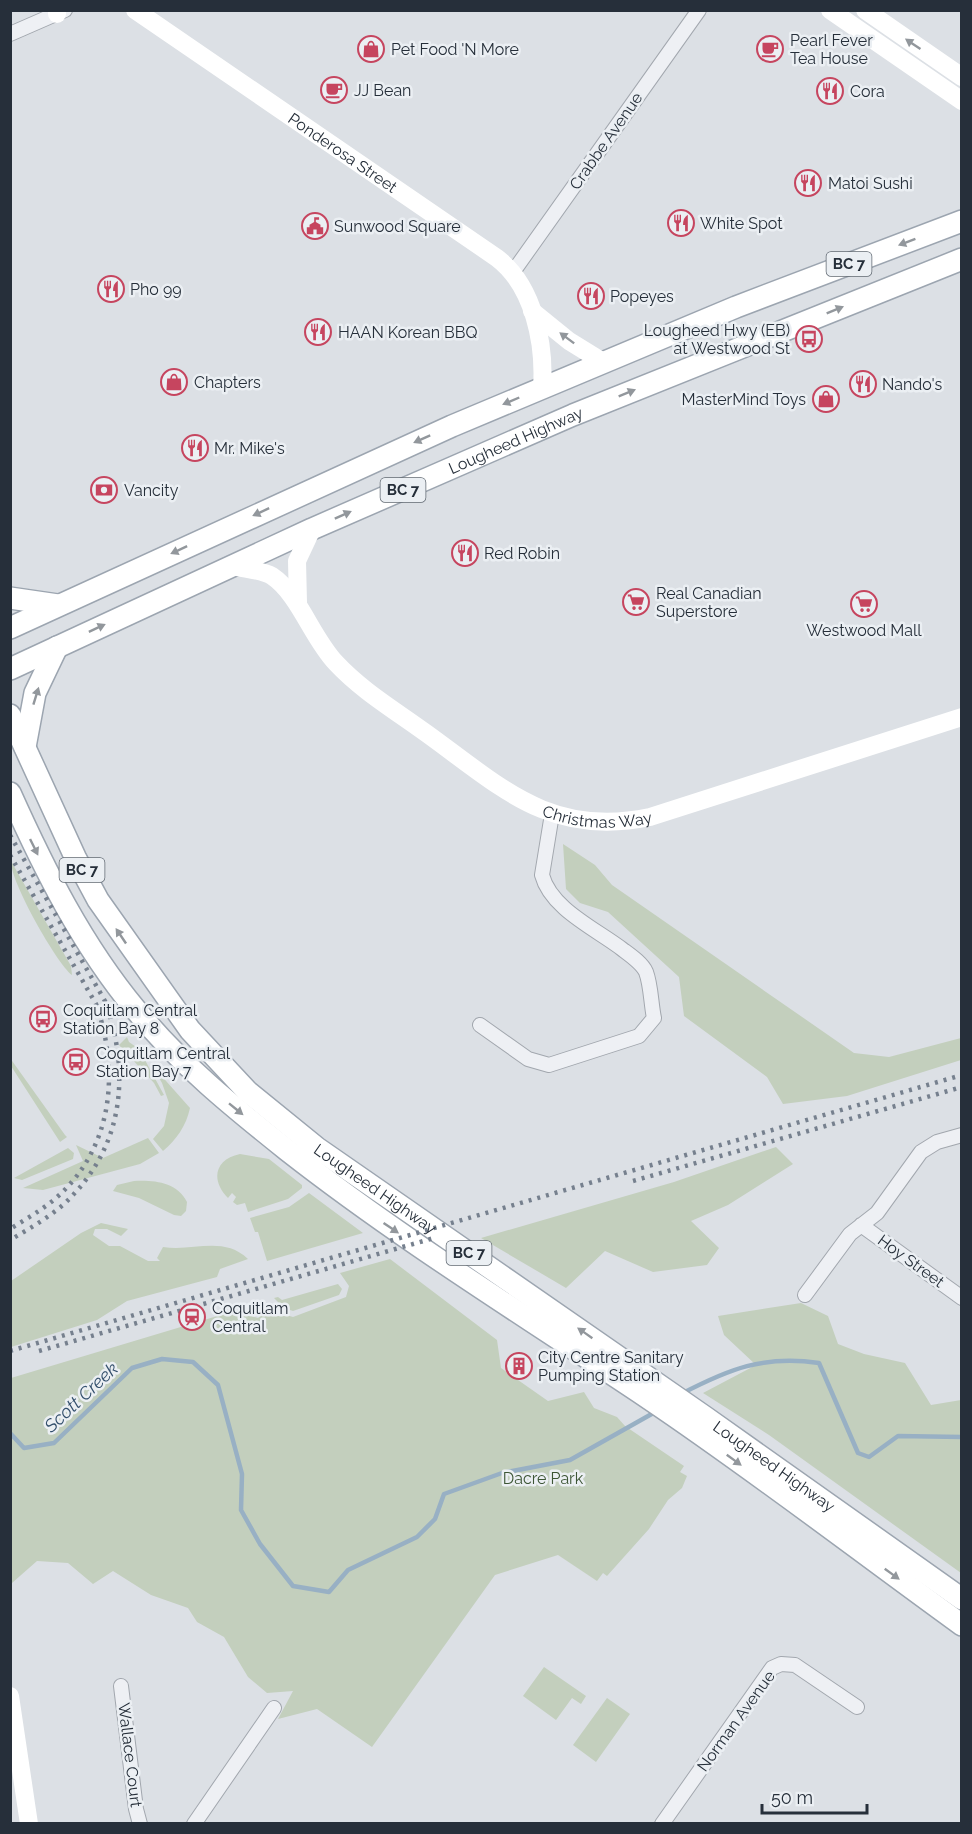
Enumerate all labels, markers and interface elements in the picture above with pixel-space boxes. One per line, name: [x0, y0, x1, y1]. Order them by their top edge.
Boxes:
place label: Pearl Fever Tea House: [790, 31, 873, 68]
shop icon: Pet Food 'N More: [356, 34, 386, 64]
cafe icon: Pearl Fever Tea House: [755, 34, 785, 64]
one-way arrow: [905, 39, 921, 50]
place label: Pet Food 'N More: [391, 40, 519, 59]
cafe icon: JJ Bean: [319, 75, 349, 105]
restaurant icon: Cora: [815, 76, 845, 106]
place label: JJ Bean: [354, 81, 411, 100]
place label: Cora: [850, 82, 885, 101]
street label: Crabbe Avenue: [565, 89, 647, 193]
street label: Ponderosa Street: [285, 108, 402, 197]
restaurant icon: Matoi Sushi: [793, 168, 823, 198]
place label: Matoi Sushi: [828, 174, 913, 193]
restaurant icon: White Spot: [666, 208, 696, 238]
public building icon: Sunwood Square: [300, 211, 330, 241]
place label: White Spot: [700, 214, 783, 233]
place label: Sunwood Square: [334, 217, 461, 236]
one-way arrow: [898, 238, 916, 247]
road number: BC 7: [826, 252, 872, 276]
restaurant icon: Pho 99: [96, 274, 126, 304]
place label: Pho 99: [130, 280, 182, 299]
restaurant icon: Popeyes: [576, 281, 606, 311]
place label: Popeyes: [610, 287, 674, 306]
one-way arrow: [826, 305, 844, 314]
restaurant icon: HAAN Korean BBQ: [303, 317, 333, 347]
place label: Lougheed Hwy (EB) at Westwood St: [644, 321, 791, 358]
place label: HAAN Korean BBQ: [338, 323, 477, 342]
bus stop icon: Lougheed Hwy (EB) at Westwood St: [794, 324, 824, 354]
one-way arrow: [559, 332, 575, 344]
shop icon: Chapters: [159, 367, 189, 397]
restaurant icon: Nando's: [848, 369, 878, 399]
place label: Chapters: [194, 373, 261, 392]
place label: Nando's: [882, 375, 943, 394]
shop icon: MasterMind Toys: [811, 384, 841, 414]
one-way arrow: [619, 388, 637, 398]
place label: MasterMind Toys: [682, 390, 806, 409]
one-way arrow: [502, 397, 520, 406]
street label: Lougheed Highway: [446, 402, 586, 478]
restaurant icon: Mr. Mike's: [180, 433, 210, 463]
one-way arrow: [414, 435, 431, 444]
place label: Mr. Mike's: [214, 439, 285, 458]
bank icon: Vancity: [89, 475, 119, 505]
road number: BC 7: [380, 478, 426, 502]
place label: Vancity: [124, 481, 179, 500]
one-way arrow: [252, 508, 269, 517]
one-way arrow: [335, 511, 352, 520]
restaurant icon: Red Robin: [450, 538, 480, 568]
place label: Red Robin: [484, 544, 560, 563]
one-way arrow: [171, 545, 188, 554]
place label: Real Canadian Superstore: [656, 584, 761, 621]
supermarket icon: Real Canadian Superstore: [621, 587, 651, 617]
supermarket icon: Westwood Mall: [849, 589, 879, 619]
place label: Westwood Mall: [806, 621, 922, 640]
one-way arrow: [89, 624, 106, 633]
one-way arrow: [32, 687, 41, 705]
street label: Christmas Way: [540, 801, 654, 831]
one-way arrow: [30, 838, 39, 855]
road number: BC 7: [60, 858, 104, 882]
one-way arrow: [116, 928, 127, 944]
place label: Coquitlam Central Station Bay 8: [63, 1001, 198, 1038]
bus stop icon: Coquitlam Central Station Bay 8: [28, 1004, 58, 1034]
place label: Coquitlam Central Station Bay 7: [96, 1044, 231, 1081]
bus stop icon: Coquitlam Central Station Bay 7: [61, 1047, 91, 1077]
one-way arrow: [229, 1103, 244, 1115]
street label: Lougheed Highway: [311, 1139, 440, 1238]
one-way arrow: [383, 1222, 399, 1233]
street label: Hoy Street: [874, 1231, 948, 1292]
road number: BC 7: [446, 1241, 492, 1265]
place label: Coquitlam Central: [212, 1299, 289, 1336]
station icon: Coquitlam Central: [177, 1302, 207, 1332]
one-way arrow: [577, 1327, 593, 1339]
place label: City Centre Sanitary Pumping Station: [538, 1348, 684, 1385]
building icon: City Centre Sanitary Pumping Station: [504, 1351, 534, 1381]
water label: Scott Creek: [39, 1357, 122, 1437]
street label: Lougheed Highway: [710, 1417, 839, 1516]
one-way arrow: [726, 1454, 742, 1466]
park label: Dacre Park: [503, 1469, 584, 1488]
one-way arrow: [884, 1568, 899, 1580]
street label: Norman Avenue: [693, 1667, 779, 1775]
street label: Wallace Court: [114, 1702, 146, 1809]
scale bar: [762, 1777, 867, 1815]
text: 50 m: [771, 1787, 813, 1808]

